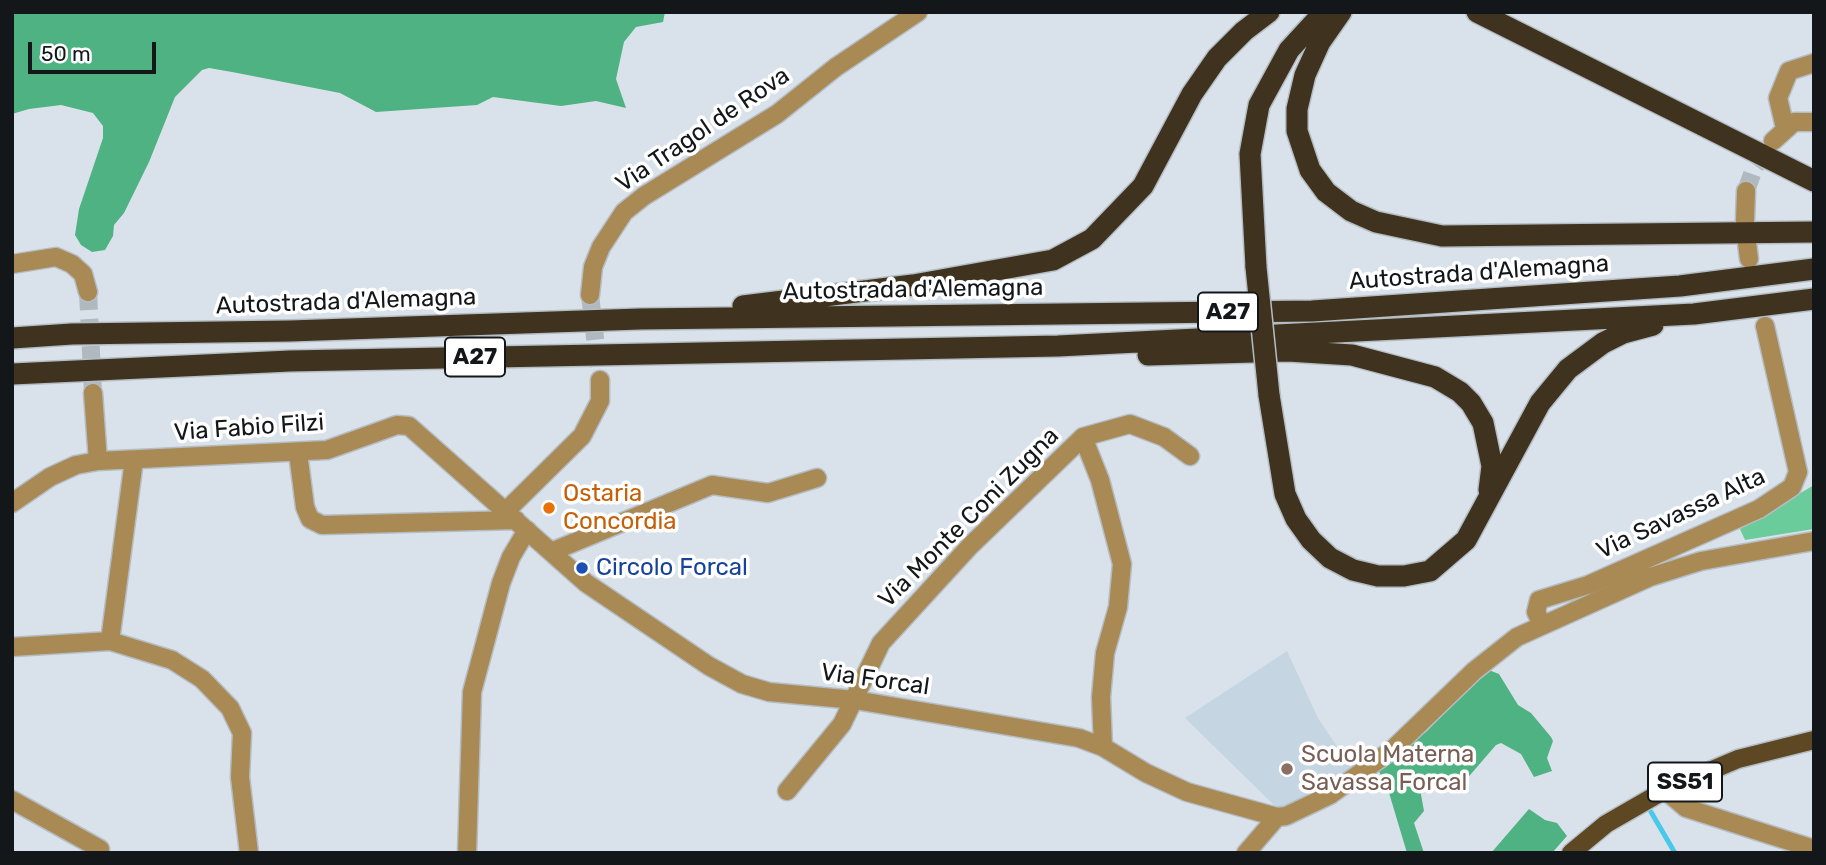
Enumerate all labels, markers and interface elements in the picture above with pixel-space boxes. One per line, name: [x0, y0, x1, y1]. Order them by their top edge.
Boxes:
scale bar: [32, 28, 159, 72]
text: 50 m: [41, 41, 91, 66]
street label: Via Tragol de Rova: [611, 61, 795, 199]
street label: Autostrada d'Alemagna: [1348, 250, 1610, 296]
street label: Autostrada d'Alemagna: [782, 273, 1044, 307]
street label: Autostrada d'Alemagna: [215, 283, 477, 321]
road number: A27: [1198, 292, 1258, 332]
road number: A27: [445, 338, 505, 376]
street label: Via Fabio Filzi: [173, 408, 325, 448]
street label: Via Monte Coni Zugna: [873, 422, 1065, 614]
street label: Via Savassa Alta: [1592, 462, 1770, 566]
place label: Ostaria Concordia: [563, 480, 677, 536]
marker: Ostaria Concordia: [541, 500, 557, 516]
place label: Circolo Forcal: [596, 554, 748, 582]
marker: Circolo Forcal: [574, 560, 590, 576]
street label: Via Forcal: [819, 658, 931, 702]
place label: Scuola Materna Savassa Forcal: [1301, 741, 1474, 797]
marker: Scuola Materna Savassa Forcal: [1279, 761, 1295, 777]
road number: SS51: [1648, 762, 1722, 802]

